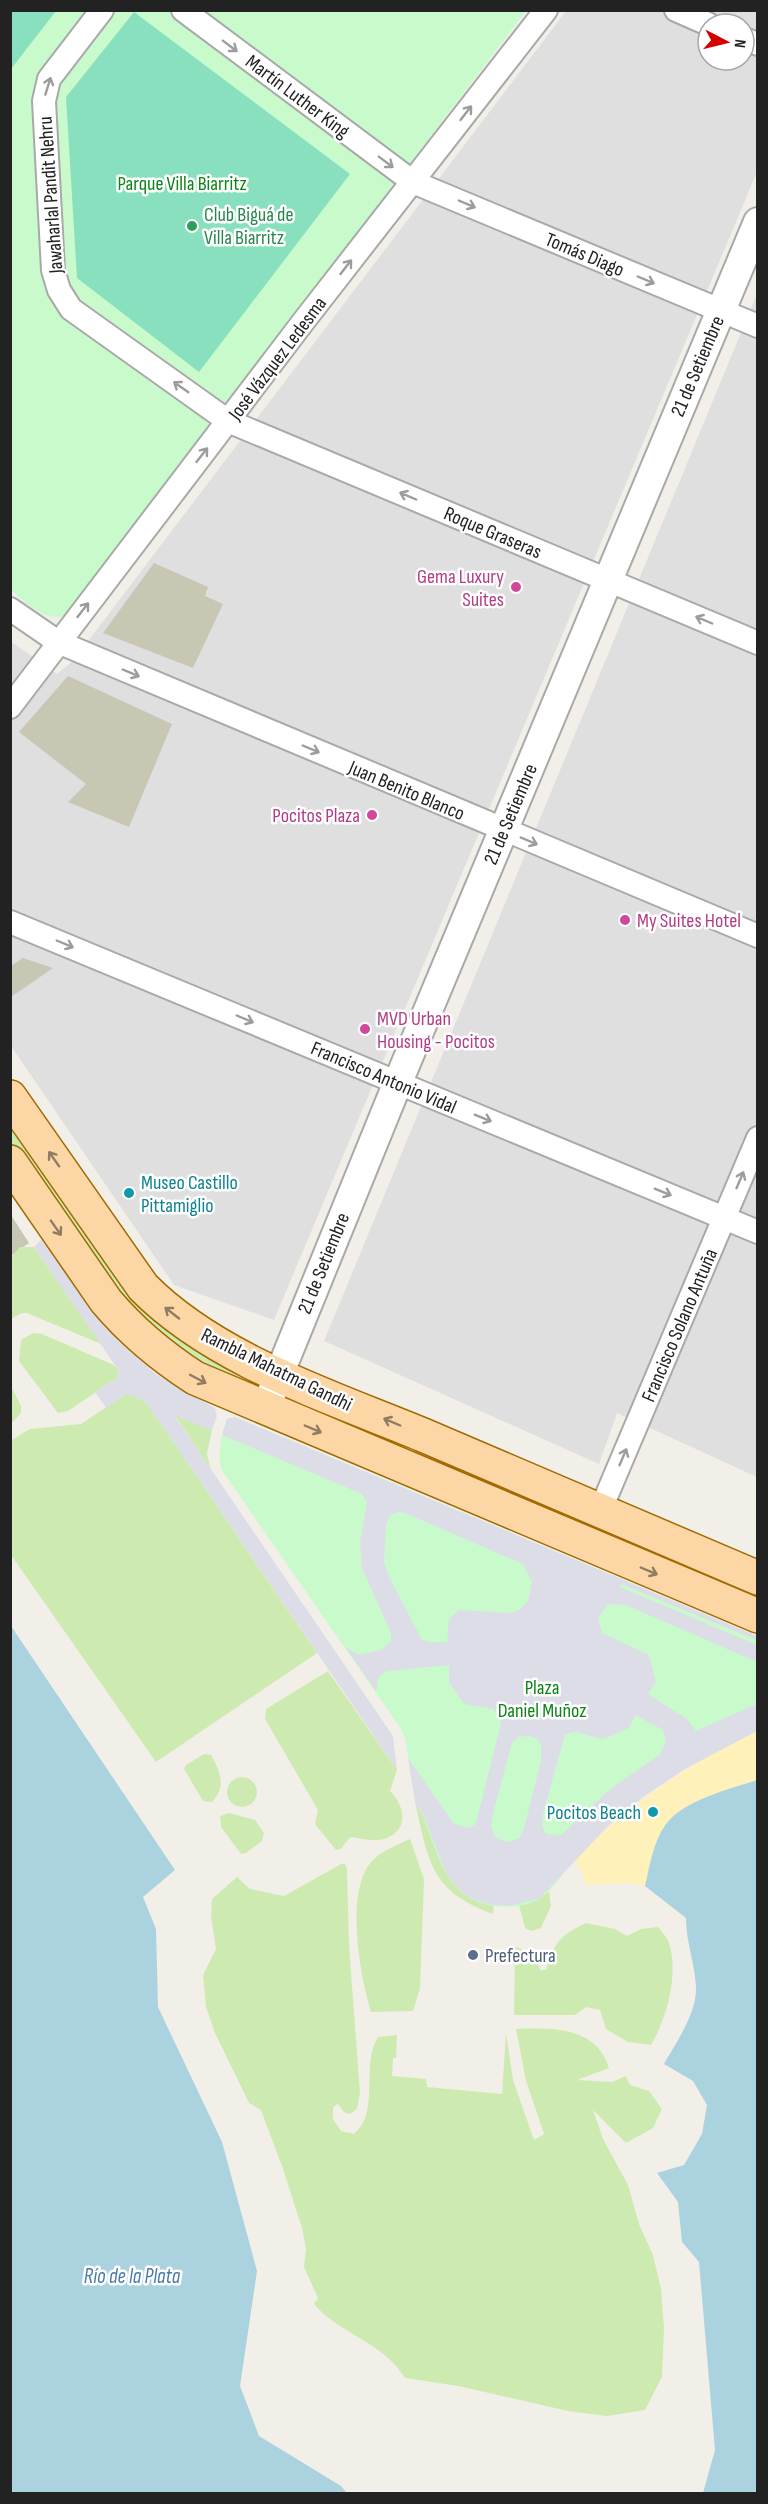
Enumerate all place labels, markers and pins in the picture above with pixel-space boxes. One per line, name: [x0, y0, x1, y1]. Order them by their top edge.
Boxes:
place label: Club Biguá de Villa Biarritz: [204, 203, 293, 250]
marker: Club Biguá de Villa Biarritz: [185, 219, 199, 233]
place label: Gema Luxury Suites: [417, 565, 504, 612]
marker: Gema Luxury Suites: [509, 580, 523, 594]
place label: Pocitos Plaza: [272, 804, 360, 828]
marker: Pocitos Plaza: [365, 808, 379, 822]
place label: My Suites Hotel: [637, 909, 741, 933]
marker: My Suites Hotel: [618, 913, 632, 927]
place label: MVD Urban Housing - Pocitos: [377, 1007, 495, 1054]
marker: MVD Urban Housing - Pocitos: [358, 1022, 372, 1036]
place label: Museo Castillo Pittamiglio: [141, 1171, 238, 1218]
marker: Museo Castillo Pittamiglio: [122, 1186, 136, 1200]
place label: Pocitos Beach: [547, 1801, 641, 1825]
marker: Pocitos Beach: [646, 1805, 660, 1819]
place label: Prefectura: [485, 1944, 556, 1968]
marker: Prefectura: [466, 1948, 480, 1962]

